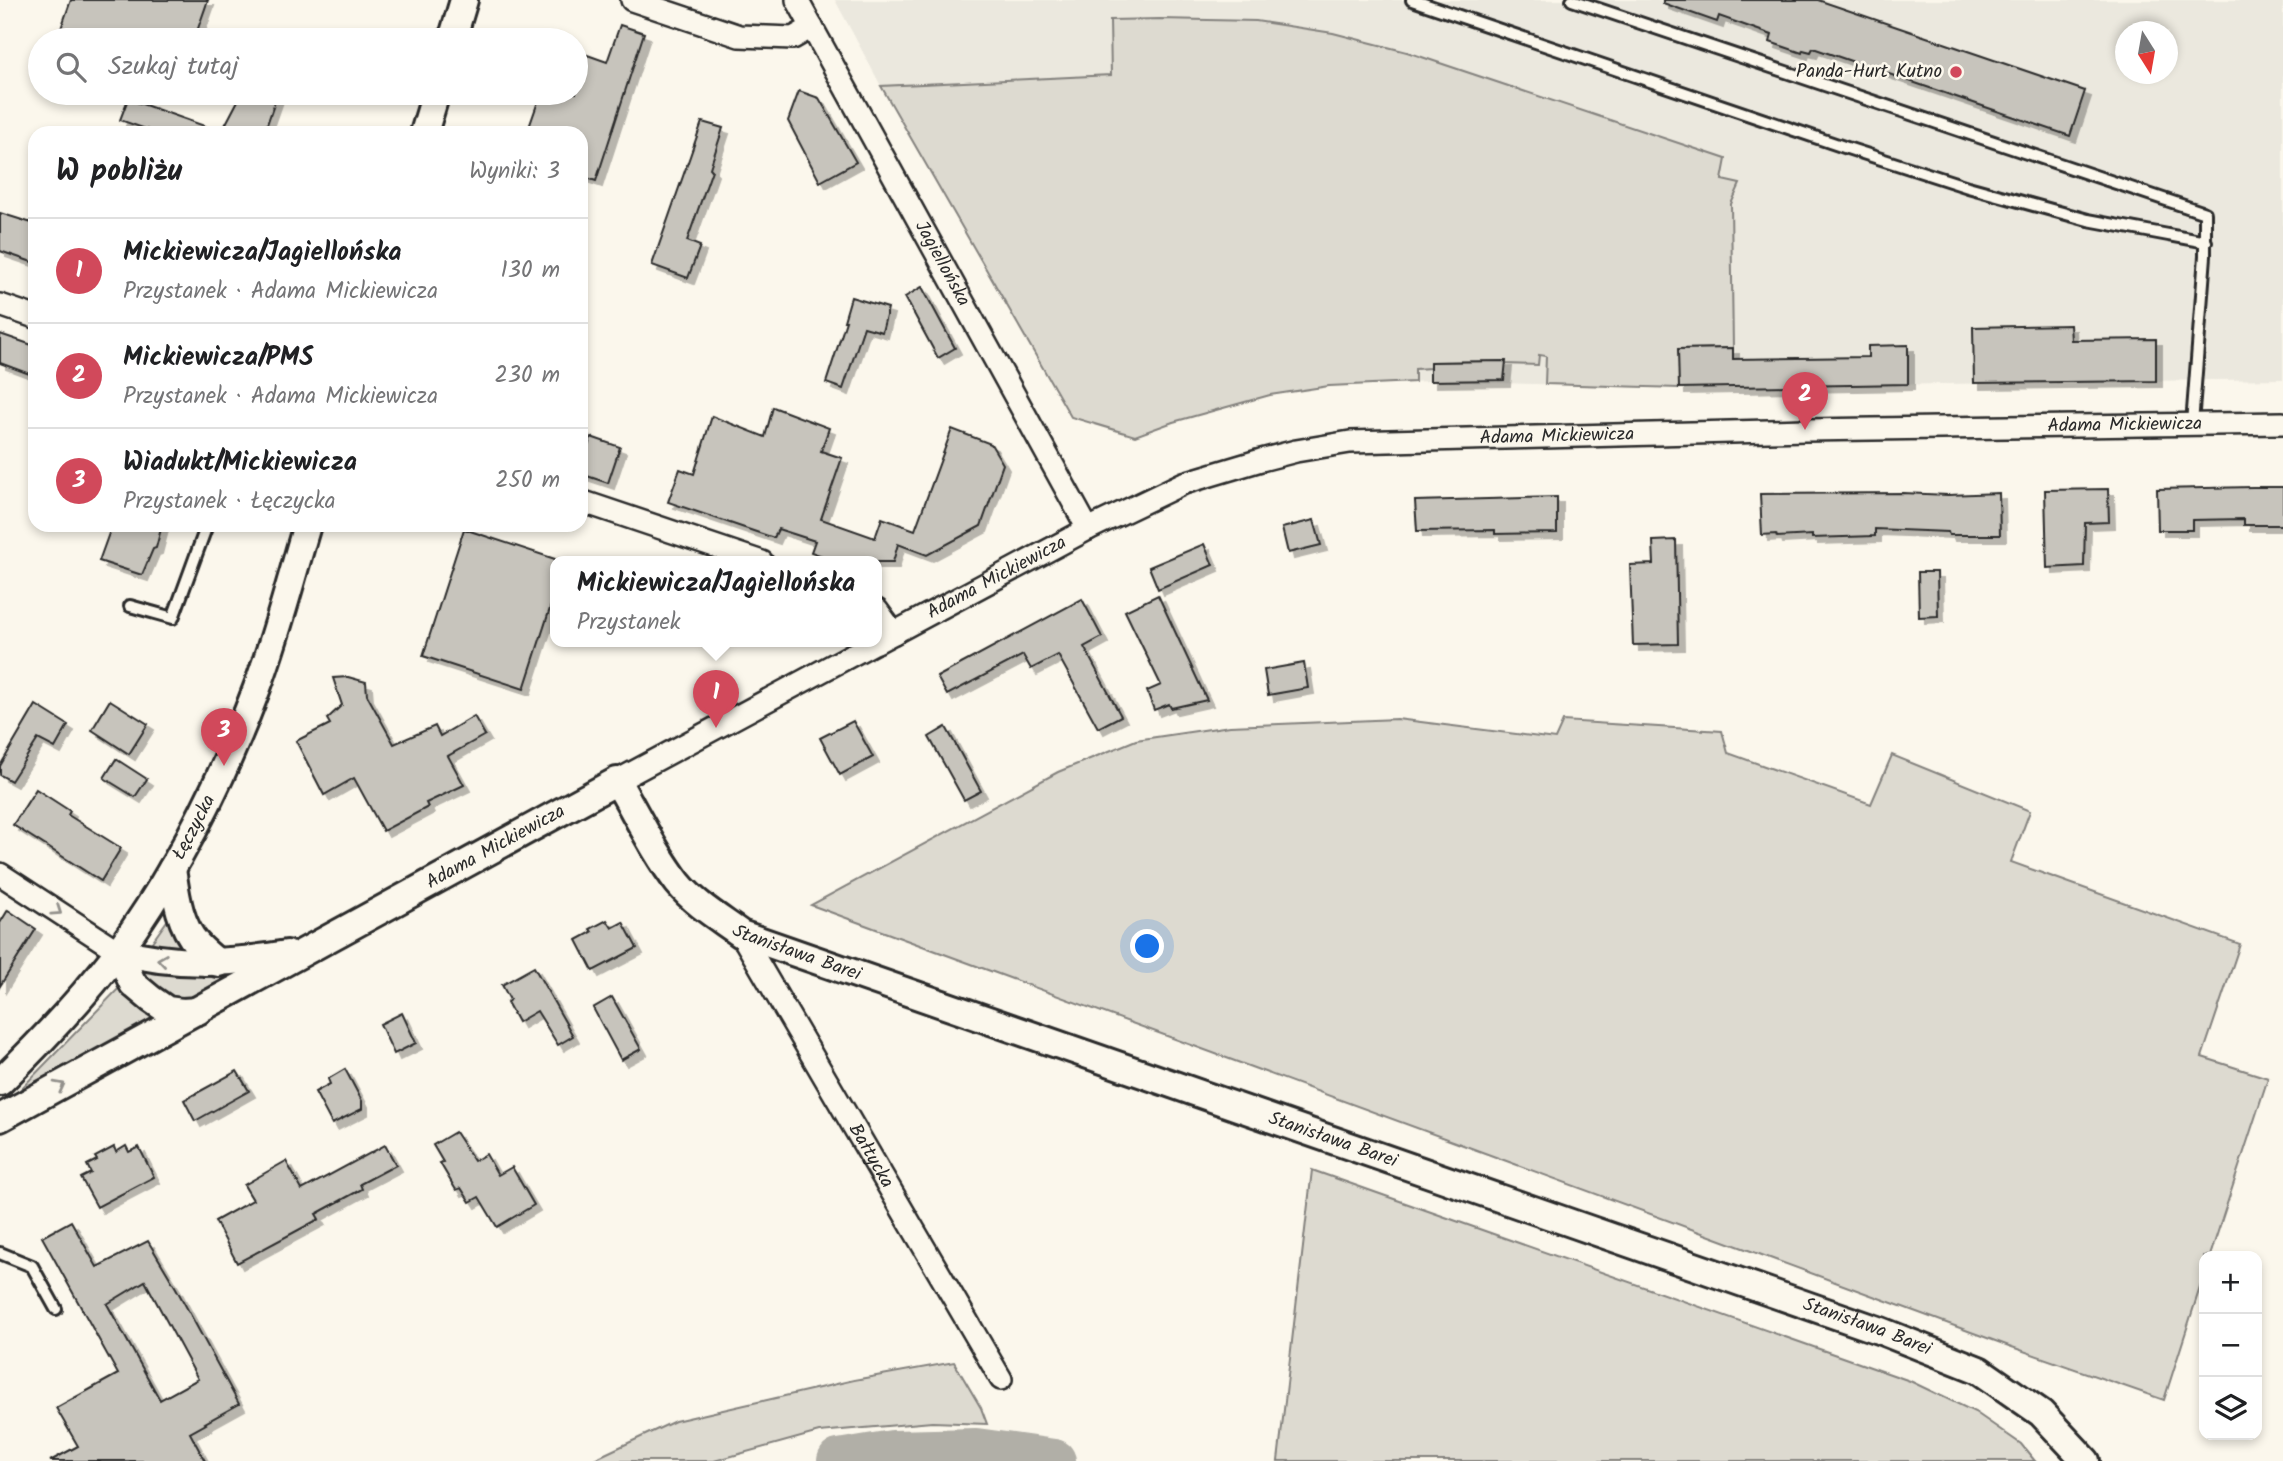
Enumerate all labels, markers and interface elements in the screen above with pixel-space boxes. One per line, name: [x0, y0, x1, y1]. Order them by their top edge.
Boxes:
north arrow: [2115, 21, 2178, 84]
search box: [28, 28, 588, 105]
text: Szukaj tutaj: [108, 46, 239, 88]
icon: search: [52, 48, 90, 86]
place label: Panda-Hurt Kutno: [1796, 57, 1942, 87]
marker: Panda-Hurt Kutno: [1948, 64, 1964, 80]
text: W pobliżu: [56, 148, 182, 196]
text: Wyniki: 3: [469, 154, 560, 190]
street label: Jagiellońska: [906, 215, 978, 312]
text: Mickiewicza/Jagiellońska: [123, 232, 402, 274]
text: 1: [76, 253, 82, 289]
text: 130 m: [501, 253, 560, 289]
text: Przystanek · Adama Mickiewicza: [123, 274, 438, 310]
text: Mickiewicza/PMS: [123, 337, 314, 379]
text: 2: [72, 358, 86, 394]
text: 230 m: [494, 358, 560, 394]
pin: 2: [1782, 372, 1828, 430]
text: Przystanek · Adama Mickiewicza: [123, 379, 438, 415]
street label: Adama Mickiewicza: [2047, 409, 2202, 441]
street label: Adama Mickiewicza: [1479, 420, 1635, 454]
text: Wiadukt/Mickiewicza: [123, 442, 357, 484]
text: 3: [73, 463, 85, 499]
text: 250 m: [495, 463, 560, 499]
text: Przystanek · Łęczycka: [123, 484, 336, 520]
street label: Adama Mickiewicza: [922, 528, 1072, 628]
popup: [550, 556, 882, 647]
text: Mickiewicza/Jagiellońska: [577, 563, 855, 605]
text: Przystanek: [577, 605, 681, 641]
pin: 1: [693, 670, 739, 728]
pin: 3: [201, 708, 247, 766]
street label: Łęczycka: [165, 790, 224, 866]
street label: Adama Mickiewicza: [421, 797, 571, 897]
one-way arrow: [50, 902, 63, 915]
street label: Stanisława Barei: [725, 917, 866, 990]
your location: [1130, 929, 1164, 963]
one-way arrow: [156, 953, 167, 968]
one-way arrow: [53, 1080, 65, 1094]
street label: Stanisława Barei: [1264, 1104, 1403, 1177]
street label: Bałtycka: [840, 1118, 901, 1194]
map controls: [2199, 1251, 2262, 1440]
button: +: [2199, 1251, 2262, 1314]
street label: Stanisława Barei: [1799, 1290, 1937, 1365]
button: −: [2199, 1314, 2262, 1377]
button: layers: [2199, 1377, 2262, 1440]

